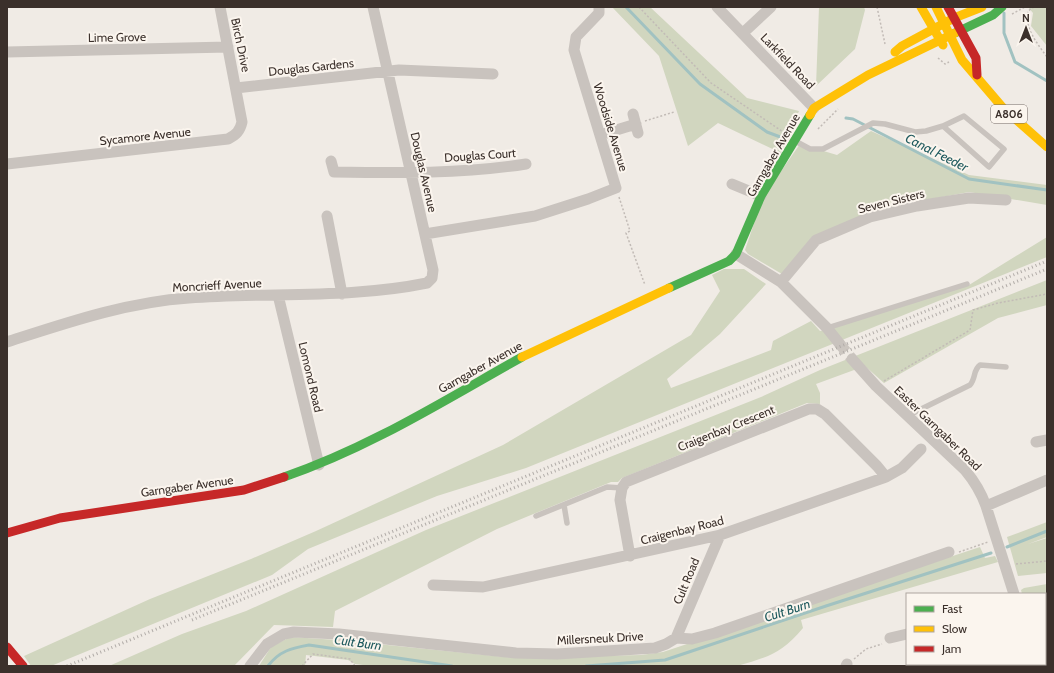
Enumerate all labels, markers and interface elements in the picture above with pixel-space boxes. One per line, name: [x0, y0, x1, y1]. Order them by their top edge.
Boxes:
north arrow: [1006, 8, 1046, 48]
text: N: [1022, 11, 1030, 25]
street label: Birch Drive: [228, 17, 254, 73]
street label: Lime Grove: [88, 29, 146, 45]
street label: Larkfield Road: [758, 30, 818, 92]
street label: Douglas Gardens: [268, 55, 354, 79]
street label: Woodside Avenue: [590, 81, 632, 173]
road number: A806: [991, 105, 1027, 123]
street label: Garngaber Avenue: [743, 111, 803, 199]
street label: Sycamore Avenue: [99, 124, 191, 148]
water label: Canal Feeder: [903, 129, 972, 175]
street label: Douglas Avenue: [407, 130, 441, 214]
street label: Douglas Court: [444, 145, 516, 165]
street label: Seven Sisters: [856, 186, 926, 216]
street label: Moncrieff Avenue: [172, 275, 262, 295]
street label: Garngaber Avenue: [436, 338, 524, 396]
street label: Lomond Road: [296, 340, 326, 414]
street label: Easter Garngaber Road: [891, 383, 985, 473]
street label: Craigenbay Crescent: [675, 402, 777, 454]
street label: Garngaber Avenue: [140, 472, 234, 500]
street label: Craigenbay Road: [639, 512, 725, 548]
street label: Cult Road: [670, 555, 702, 607]
legend: [906, 593, 1046, 665]
water label: Cult Burn: [762, 595, 812, 625]
text: Fast: [942, 601, 962, 616]
text: Slow: [942, 621, 967, 636]
street label: Millersneuk Drive: [556, 628, 644, 648]
water label: Cult Burn: [333, 631, 383, 653]
text: Jam: [941, 641, 961, 656]

